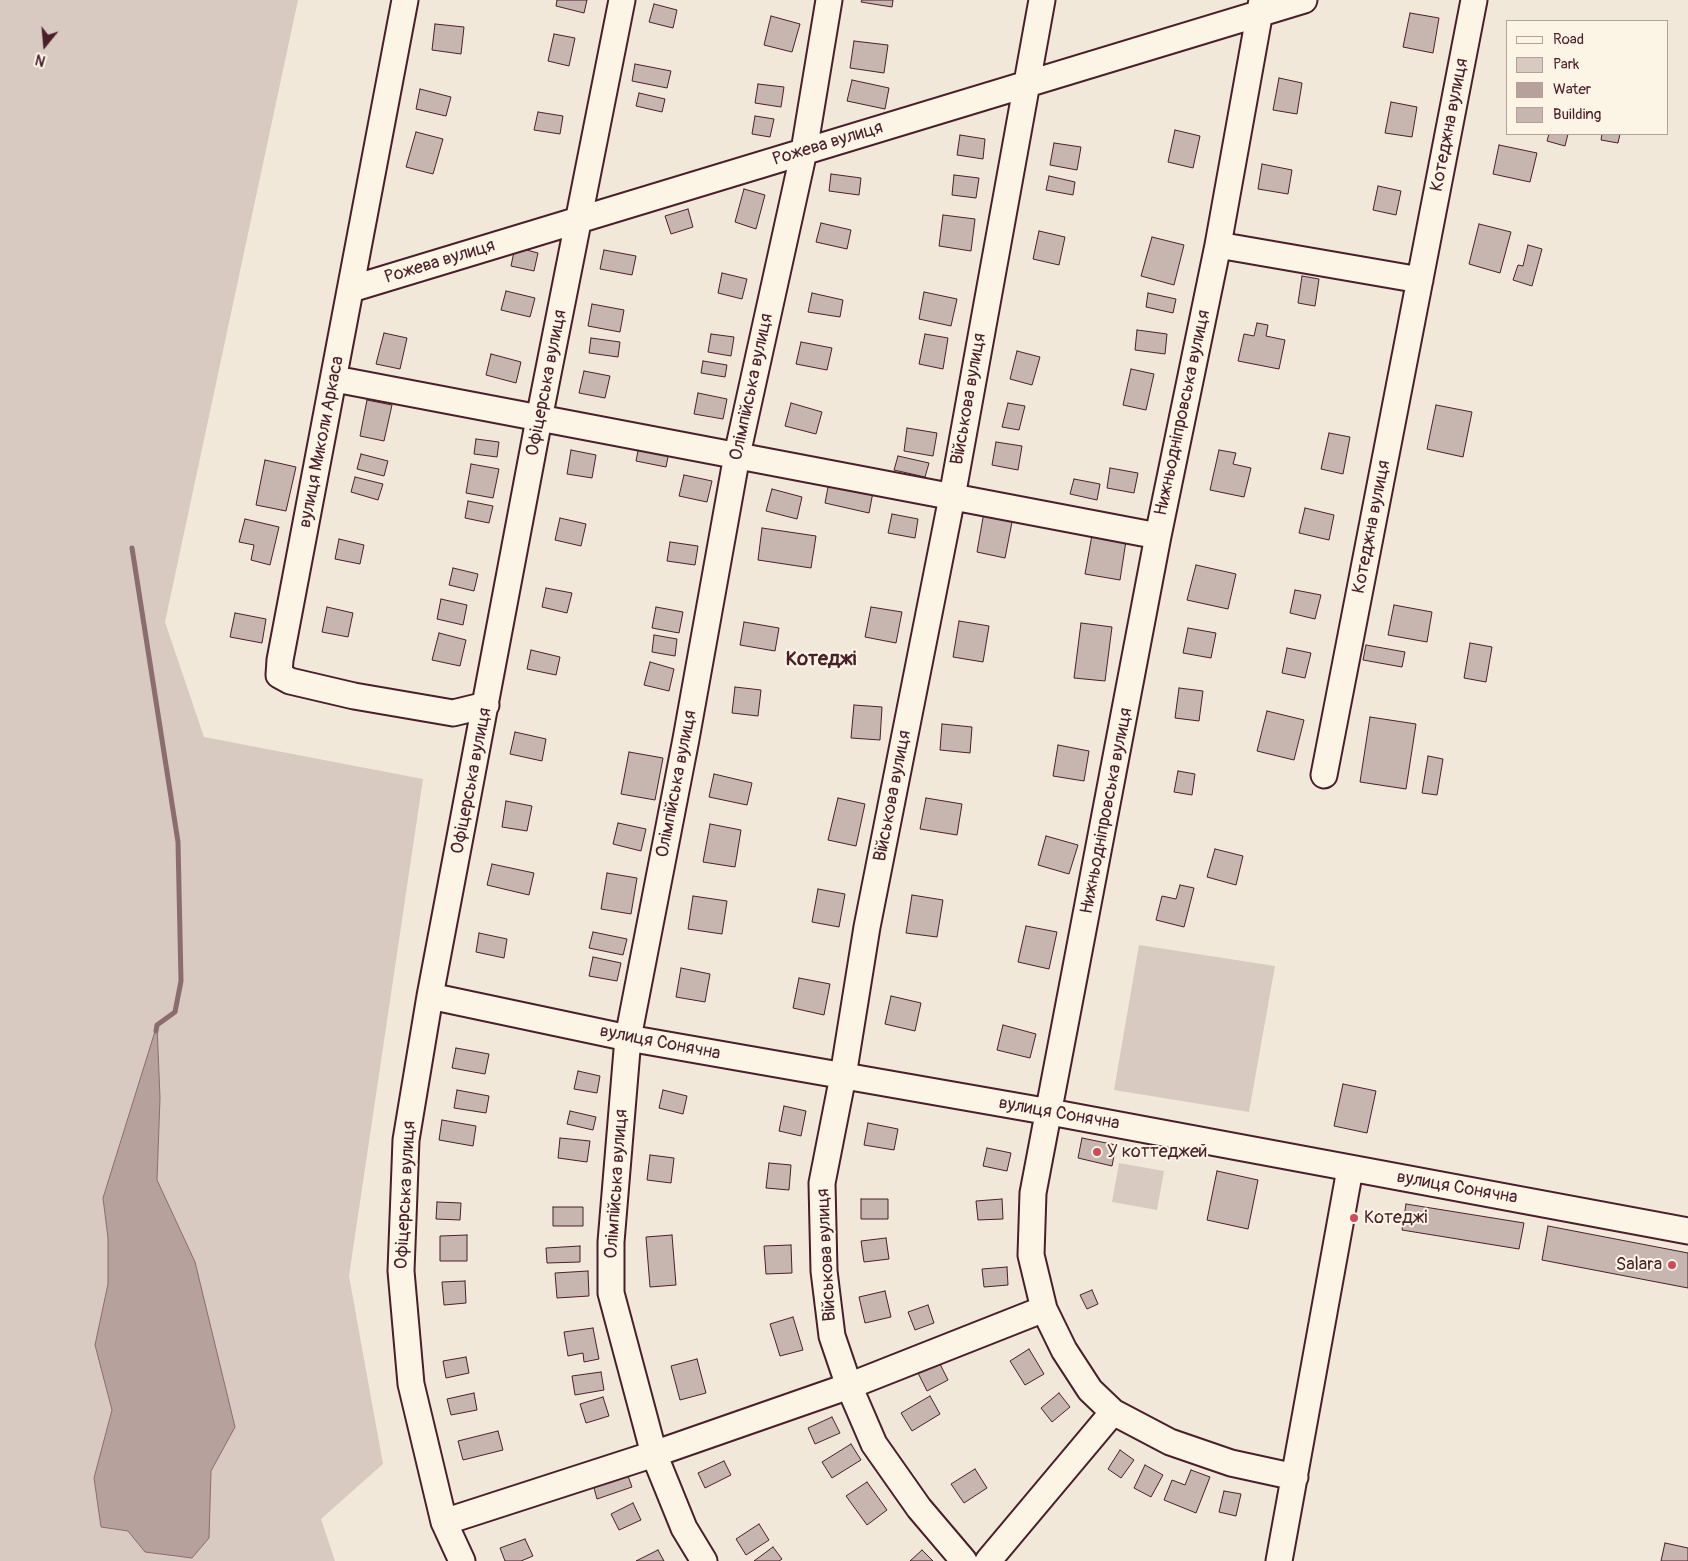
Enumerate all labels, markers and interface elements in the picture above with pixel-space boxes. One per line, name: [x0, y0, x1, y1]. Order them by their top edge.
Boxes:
north arrow: [20, 20, 70, 70]
legend: [1506, 20, 1668, 135]
text: Road: [1553, 30, 1584, 49]
text: N: [33, 50, 47, 69]
text: Park: [1553, 55, 1579, 74]
street label: Котеджна вулиця: [1426, 57, 1474, 193]
text: Water: [1553, 80, 1591, 99]
text: Building: [1553, 105, 1601, 124]
street label: Рожева вулиця: [770, 117, 886, 171]
street label: Рожева вулиця: [382, 235, 498, 289]
street label: Офіцерська вулиця: [522, 308, 572, 458]
street label: Нижньодніпровська вулиця: [1151, 308, 1215, 518]
street label: Олімпійська вулиця: [726, 312, 778, 462]
street label: Військова вулиця: [947, 331, 991, 467]
street label: вулиця Миколи Аркаса: [295, 354, 349, 530]
street label: Котеджна вулиця: [1348, 459, 1396, 595]
district label: Котеджі: [786, 648, 856, 672]
street label: Офіцерська вулиця: [447, 706, 497, 856]
street label: Нижньодніпровська вулиця: [1076, 706, 1138, 916]
street label: Олімпійська вулиця: [652, 708, 702, 860]
street label: Військова вулиця: [870, 729, 916, 863]
street label: вулиця Сонячна: [598, 1021, 722, 1065]
street label: вулиця Сонячна: [997, 1093, 1121, 1135]
street label: Олімпійська вулиця: [601, 1109, 633, 1259]
street label: Офіцерська вулиця: [391, 1120, 421, 1270]
place label: У коттеджей: [1107, 1141, 1207, 1163]
marker: У коттеджей: [1091, 1146, 1103, 1158]
street label: вулиця Сонячна: [1395, 1167, 1519, 1209]
street label: Військова вулиця: [813, 1188, 841, 1322]
place label: Котеджі: [1364, 1207, 1427, 1229]
marker: Котеджі: [1348, 1212, 1360, 1224]
place label: Salara: [1616, 1254, 1662, 1276]
marker: Salara: [1666, 1259, 1678, 1271]

